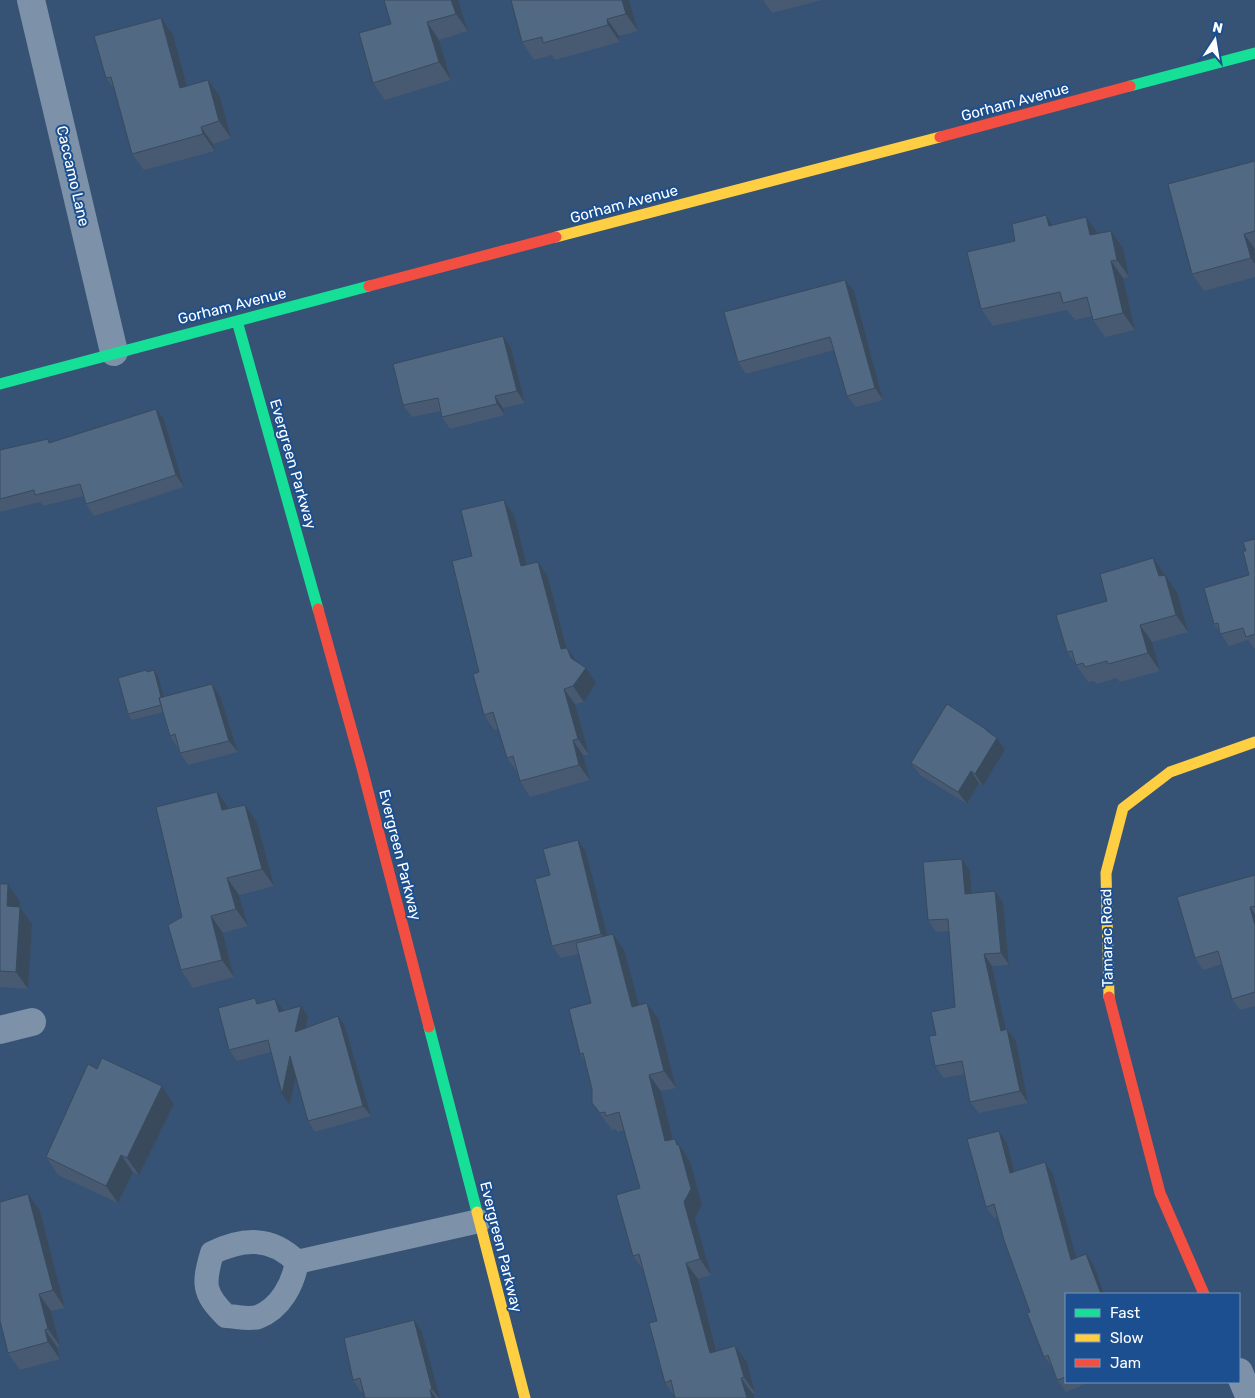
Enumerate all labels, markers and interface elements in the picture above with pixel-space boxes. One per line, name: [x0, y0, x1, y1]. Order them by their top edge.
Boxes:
north arrow: [1190, 15, 1240, 65]
text: N: [1211, 18, 1224, 37]
street label: Gorham Avenue: [959, 79, 1071, 125]
street label: Caccamo Lane: [53, 124, 93, 228]
street label: Gorham Avenue: [568, 181, 680, 227]
street label: Gorham Avenue: [176, 284, 288, 328]
street label: Evergreen Parkway: [266, 397, 320, 531]
street label: Evergreen Parkway: [375, 788, 425, 922]
street label: Tamarac Road: [1097, 889, 1117, 987]
street label: Evergreen Parkway: [476, 1180, 526, 1314]
legend: [1065, 1293, 1240, 1383]
text: Fast: [1110, 1304, 1140, 1322]
text: Slow: [1110, 1329, 1143, 1347]
text: Jam: [1110, 1354, 1141, 1372]

